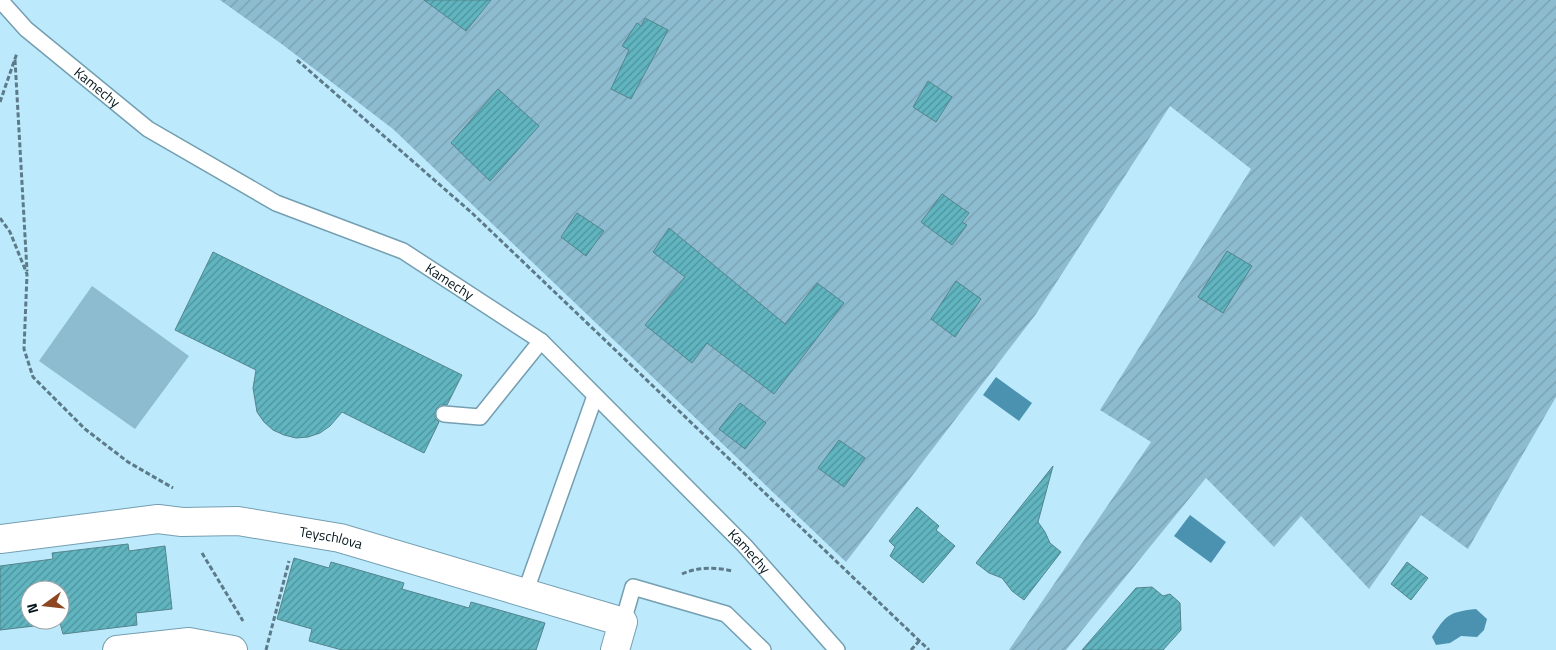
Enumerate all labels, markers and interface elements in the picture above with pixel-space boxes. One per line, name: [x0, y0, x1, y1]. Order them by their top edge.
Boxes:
street label: Kamechy: [70, 62, 125, 112]
street label: Kamechy: [422, 257, 479, 305]
street label: Teyschlova: [298, 520, 365, 554]
street label: Kamechy: [724, 524, 776, 578]
north arrow: [20, 580, 70, 630]
text: N: [21, 601, 43, 616]

